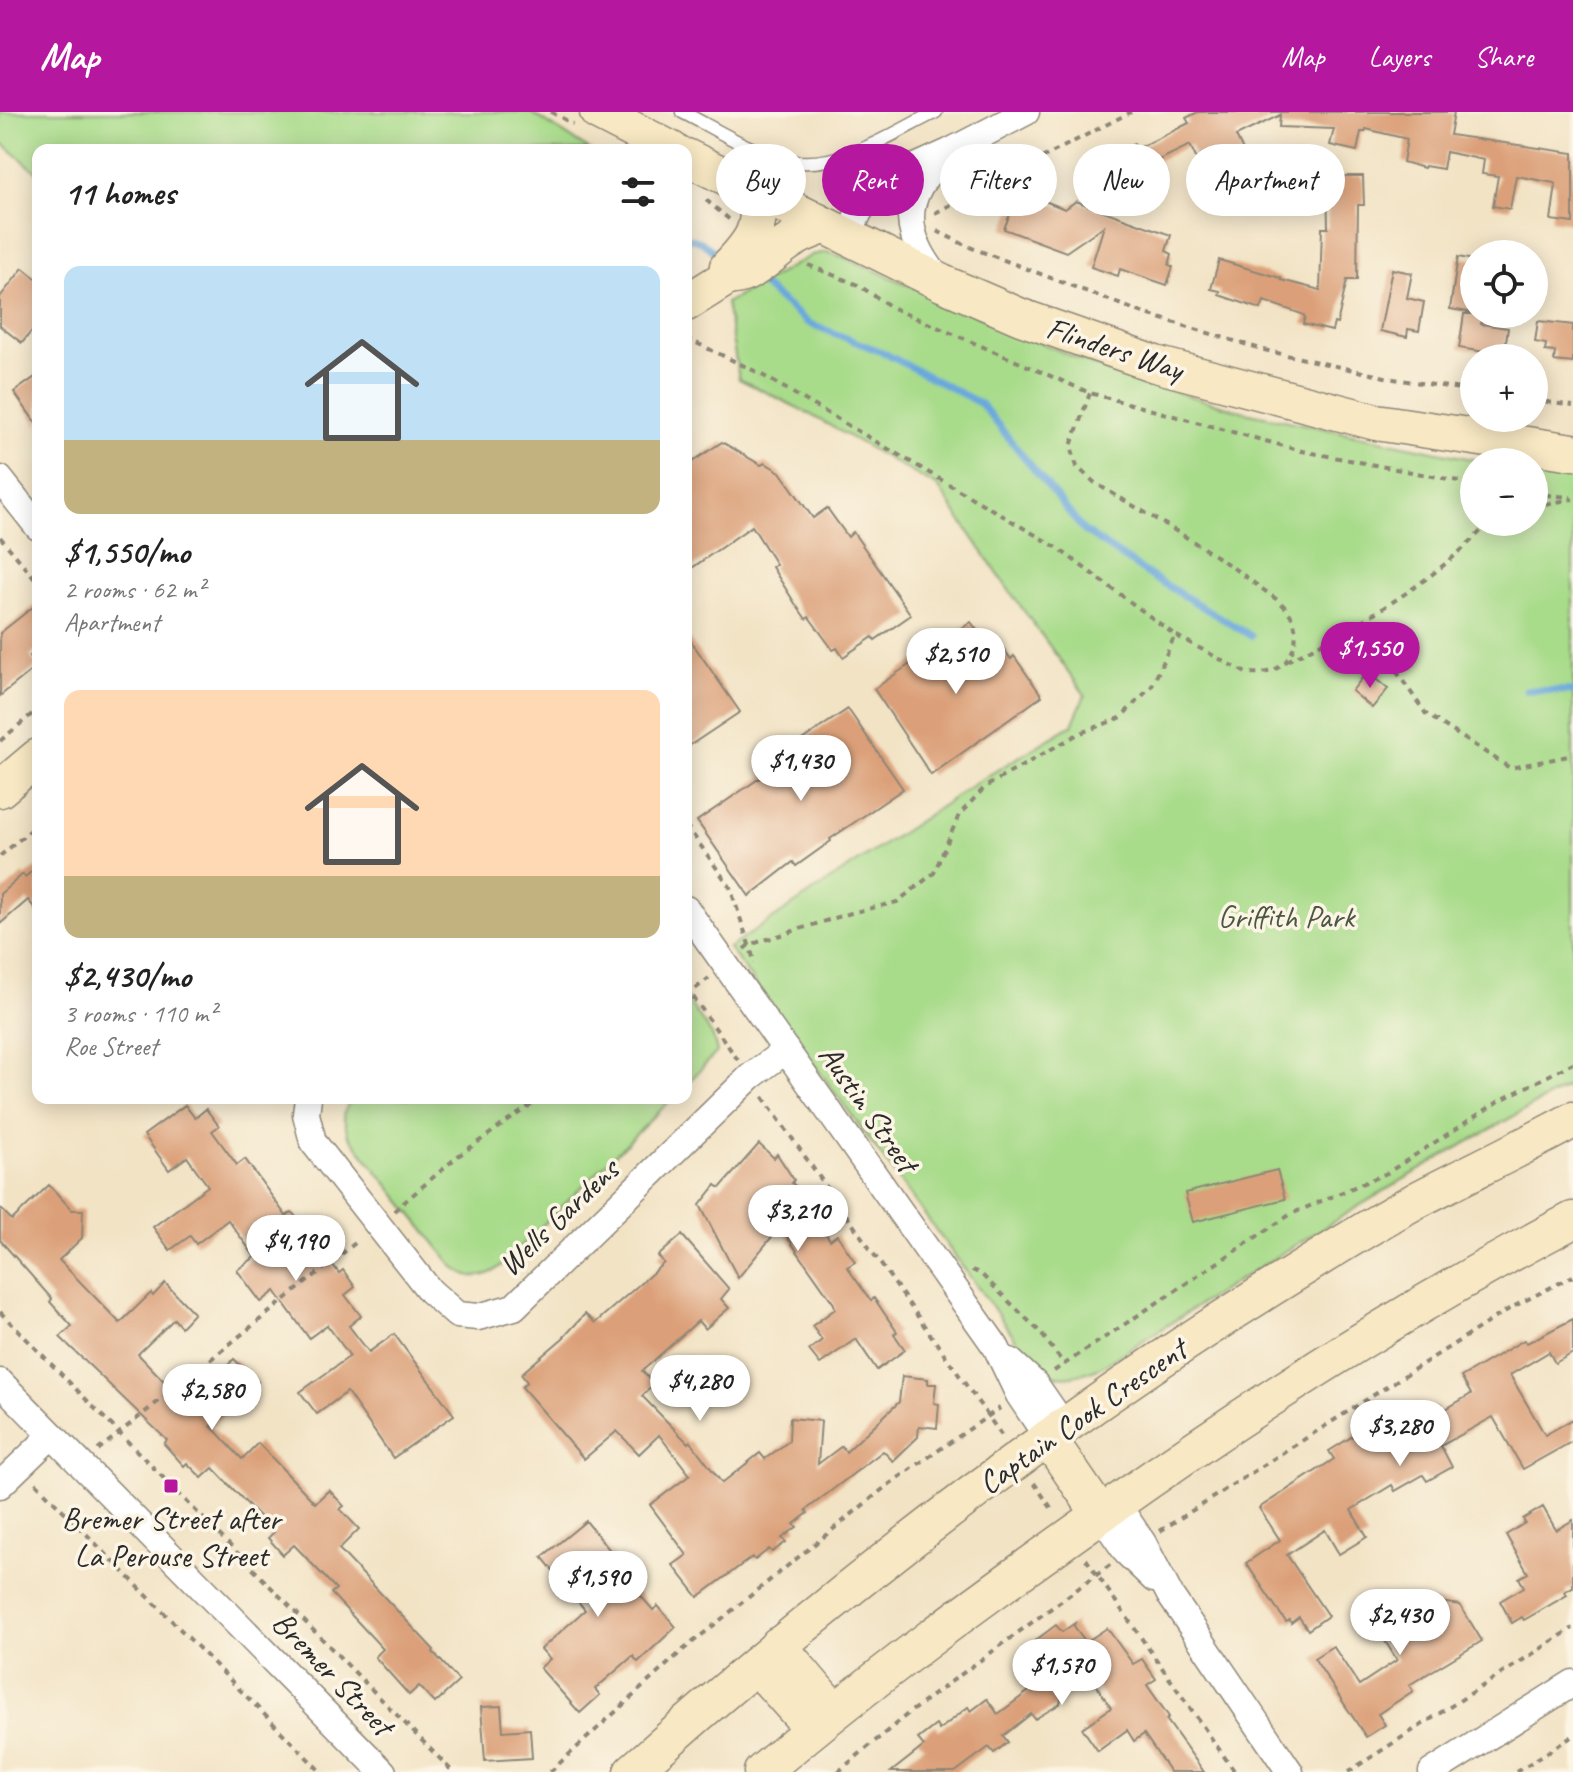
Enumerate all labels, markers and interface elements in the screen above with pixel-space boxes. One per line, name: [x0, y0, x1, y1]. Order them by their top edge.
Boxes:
text: Map: [40, 33, 99, 80]
text: Map: [1282, 39, 1325, 74]
text: Layers: [1369, 39, 1430, 74]
text: Share: [1474, 39, 1533, 74]
chip: Buy: [716, 144, 806, 216]
chip: Rent: [822, 144, 924, 216]
chip: Filters: [940, 144, 1057, 216]
chip: New: [1073, 144, 1170, 216]
chip: Apartment: [1186, 144, 1345, 216]
icon: filters: [616, 170, 660, 214]
text: 11 homes: [64, 171, 175, 214]
map controls: [1460, 240, 1548, 536]
button: locate: [1460, 240, 1548, 328]
street label: Flinders Way: [1041, 307, 1191, 391]
icon: home: [290, 318, 434, 462]
button: +: [1460, 344, 1548, 432]
button: −: [1460, 448, 1548, 536]
text: $1,550/mo: [64, 530, 190, 573]
text: 2 rooms · 62 m²: [64, 573, 205, 606]
text: Apartment: [64, 606, 160, 639]
pin: $1,550: [1305, 622, 1435, 690]
pin: $2,510: [891, 628, 1021, 696]
text: $1,550: [1339, 631, 1401, 664]
text: $2,510: [924, 637, 988, 670]
pin: $1,430: [736, 735, 866, 803]
icon: home: [290, 742, 434, 886]
text: $1,430: [769, 744, 833, 777]
park label: Griffith Park: [1218, 896, 1356, 937]
text: $2,430/mo: [64, 954, 191, 997]
text: 3 rooms · 110 m²: [64, 997, 216, 1030]
text: Roe Street: [64, 1030, 158, 1063]
street label: Austin Street: [810, 1036, 930, 1184]
street label: Wells Gardens: [489, 1148, 630, 1285]
pin: $3,210: [733, 1185, 863, 1253]
text: $3,210: [766, 1194, 830, 1227]
pin: $4,190: [231, 1215, 361, 1283]
text: $4,190: [264, 1224, 328, 1257]
street label: Captain Cook Crescent: [970, 1327, 1198, 1503]
pin: $4,280: [635, 1355, 765, 1423]
pin: $2,580: [147, 1364, 277, 1432]
text: $4,280: [668, 1364, 732, 1397]
text: $2,580: [180, 1373, 244, 1406]
pin: $3,280: [1335, 1400, 1465, 1468]
text: $3,280: [1368, 1409, 1432, 1442]
marker: Bremer Street after La Perouse Street: [162, 1477, 180, 1495]
place label: Bremer Street after La Perouse Street: [62, 1498, 284, 1576]
pin: $1,590: [533, 1551, 663, 1619]
text: $1,590: [567, 1560, 629, 1593]
pin: $2,430: [1335, 1589, 1465, 1657]
text: $2,430: [1368, 1598, 1432, 1631]
street label: Bremer Street: [263, 1602, 405, 1747]
pin: $1,570: [997, 1639, 1127, 1707]
text: $1,570: [1030, 1648, 1094, 1681]

